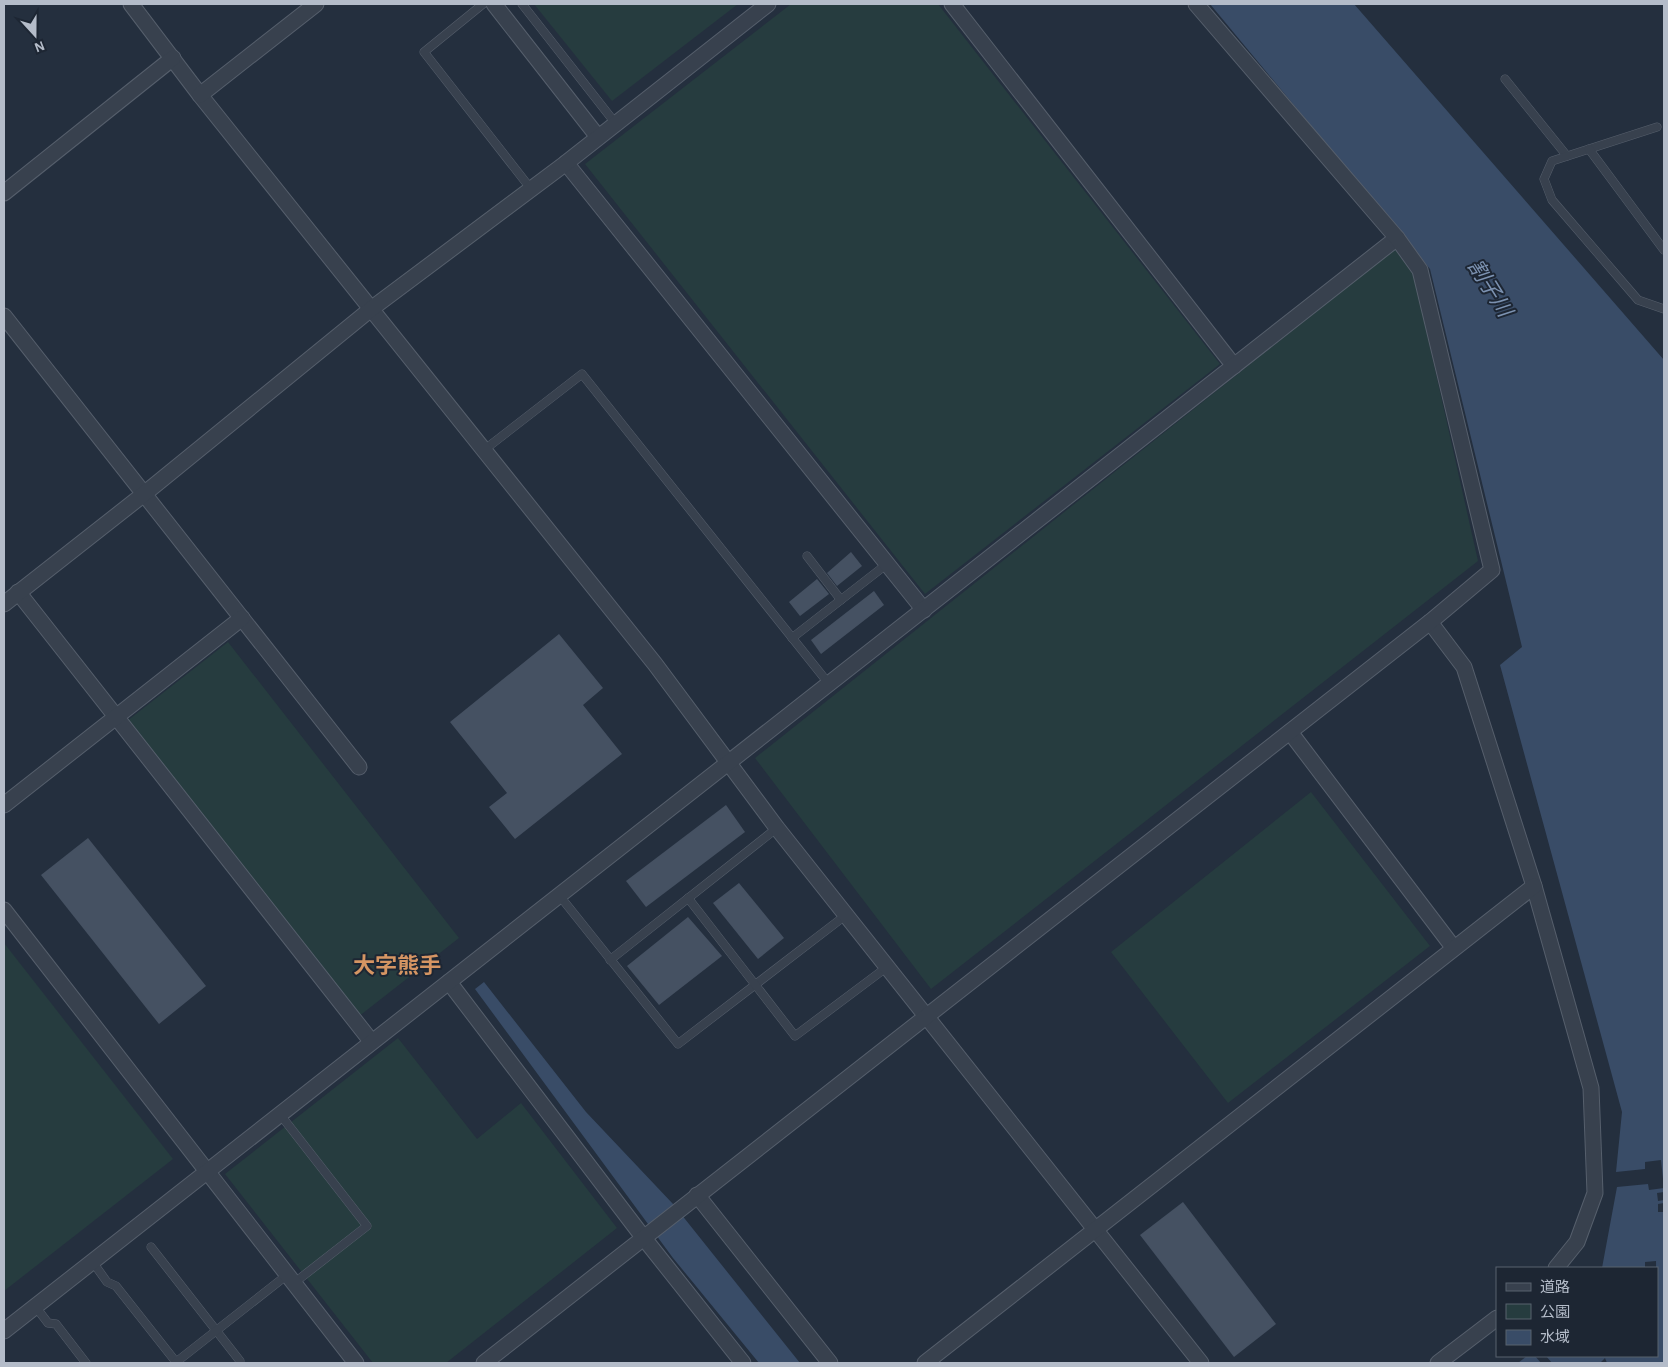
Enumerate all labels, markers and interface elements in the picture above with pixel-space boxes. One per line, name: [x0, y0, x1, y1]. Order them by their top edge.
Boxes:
north arrow: [10, 10, 60, 60]
text: N: [32, 38, 46, 54]
water label: 割子川: [1464, 255, 1517, 322]
district label: 大字熊手: [353, 954, 441, 977]
legend: [1496, 1267, 1658, 1357]
text: 道路: [1540, 1279, 1570, 1295]
text: 公園: [1540, 1304, 1570, 1320]
text: 水域: [1540, 1329, 1570, 1345]

